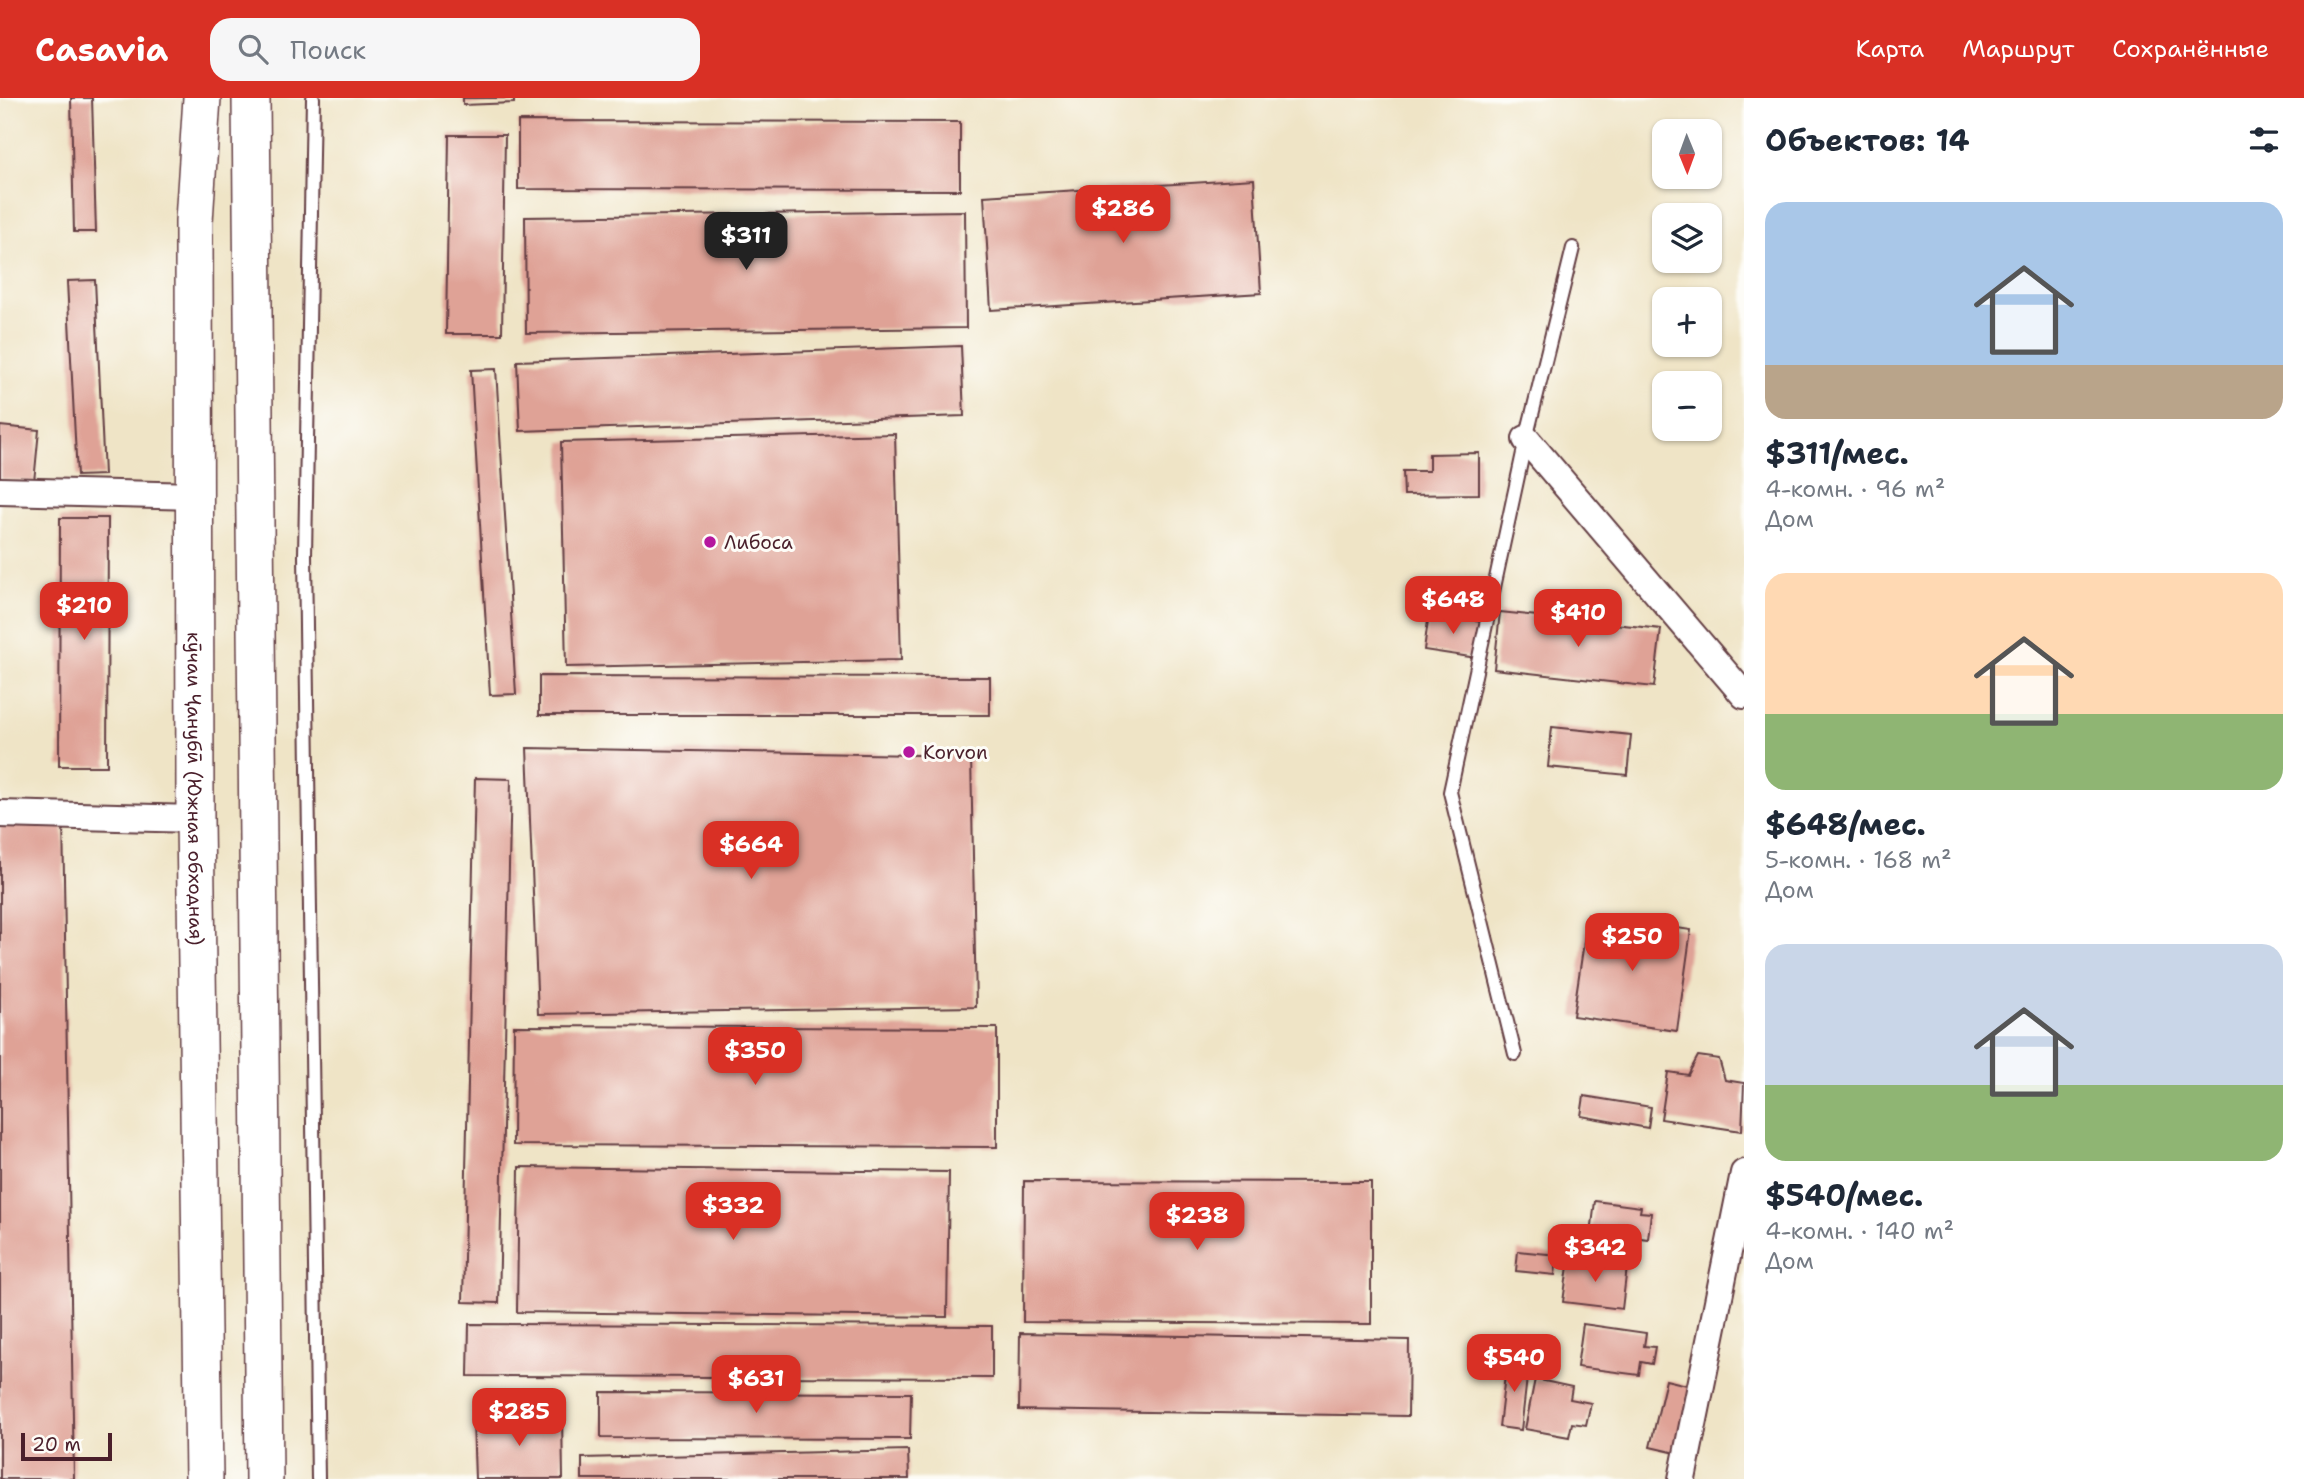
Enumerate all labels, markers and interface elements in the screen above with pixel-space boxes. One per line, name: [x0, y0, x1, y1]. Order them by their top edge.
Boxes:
search box: [210, 18, 700, 81]
text: Casavia: [35, 27, 168, 72]
icon: search: [234, 30, 272, 68]
text: Поиск: [290, 32, 366, 67]
text: Карта: [1856, 33, 1924, 65]
text: Маршрут: [1962, 33, 2074, 65]
text: Сохранённые: [2112, 33, 2269, 65]
north arrow: [1652, 119, 1722, 189]
map controls: [1652, 119, 1722, 441]
text: Объектов: 14: [1765, 120, 1970, 161]
icon: filters: [2245, 121, 2283, 159]
pin: $286: [1082, 186, 1164, 245]
text: $286: [1091, 193, 1155, 223]
button: layers: [1652, 203, 1722, 273]
pin: $311: [705, 212, 787, 272]
text: $311: [720, 220, 772, 250]
icon: home: [1961, 247, 2087, 373]
button: +: [1652, 287, 1722, 357]
button: −: [1652, 371, 1722, 441]
text: $311/мес.: [1765, 433, 1909, 474]
text: 4-комн. · 96 m²: [1765, 474, 1945, 504]
text: Дом: [1765, 504, 1814, 534]
place label: Либоса: [724, 530, 793, 555]
marker: Либоса: [702, 534, 718, 550]
pin: $648: [1412, 576, 1494, 636]
pin: $210: [43, 582, 125, 642]
text: $648: [1421, 584, 1485, 614]
pin: $410: [1537, 589, 1619, 649]
text: $210: [56, 590, 112, 620]
text: $410: [1550, 597, 1606, 627]
icon: home: [1961, 618, 2087, 744]
street label: кӯчаи Ҷанубӣ (Южная обходная): [182, 632, 209, 946]
place label: Korvon: [923, 740, 988, 765]
marker: Korvon: [901, 744, 917, 760]
text: $648/мес.: [1765, 804, 1926, 845]
pin: $664: [710, 822, 792, 881]
text: $664: [719, 829, 783, 859]
text: 5-комн. · 168 m²: [1765, 845, 1952, 875]
text: Дом: [1765, 875, 1814, 905]
pin: $250: [1591, 914, 1673, 973]
text: $250: [1601, 921, 1663, 951]
icon: home: [1961, 989, 2087, 1115]
pin: $350: [714, 1028, 796, 1087]
text: $350: [724, 1035, 786, 1065]
text: $540/мес.: [1765, 1175, 1923, 1216]
pin: $332: [692, 1182, 774, 1242]
text: $332: [702, 1190, 764, 1220]
pin: $238: [1156, 1192, 1238, 1252]
text: $238: [1165, 1200, 1229, 1230]
text: 4-комн. · 140 m²: [1765, 1216, 1954, 1246]
pin: $342: [1554, 1224, 1636, 1284]
text: $342: [1564, 1232, 1626, 1262]
text: Дом: [1765, 1246, 1814, 1276]
pin: $540: [1473, 1334, 1555, 1394]
text: $540: [1483, 1342, 1545, 1372]
pin: $631: [715, 1356, 797, 1415]
text: $631: [728, 1363, 784, 1393]
pin: $285: [478, 1388, 560, 1448]
text: $285: [488, 1396, 550, 1426]
scale bar: [21, 1430, 112, 1462]
text: 20 m: [32, 1432, 81, 1457]

